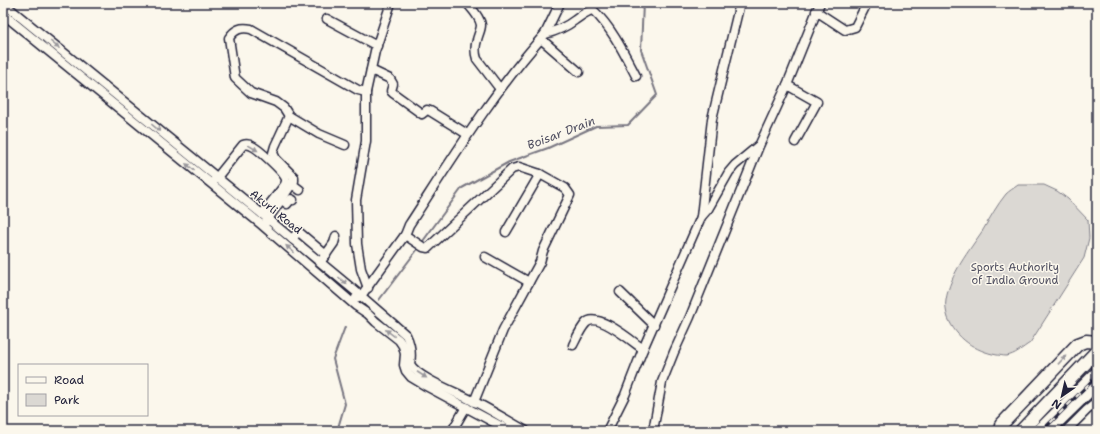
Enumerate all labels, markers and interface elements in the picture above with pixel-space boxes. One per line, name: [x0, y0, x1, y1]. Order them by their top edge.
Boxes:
one-way arrow: [50, 41, 61, 50]
water label: Boisar Drain: [525, 113, 597, 153]
one-way arrow: [150, 123, 161, 132]
one-way arrow: [247, 144, 259, 151]
one-way arrow: [185, 162, 196, 171]
street label: Akurli Road: [247, 186, 305, 238]
one-way arrow: [285, 245, 296, 254]
park label: Sports Authority of India Ground: [971, 260, 1059, 288]
one-way arrow: [338, 276, 348, 285]
one-way arrow: [384, 329, 395, 337]
one-way arrow: [1058, 355, 1067, 365]
legend: [18, 364, 148, 416]
text: Road: [54, 372, 85, 388]
one-way arrow: [416, 372, 428, 379]
north arrow: [1042, 376, 1082, 416]
text: Park: [54, 392, 80, 408]
text: N: [1049, 395, 1064, 413]

